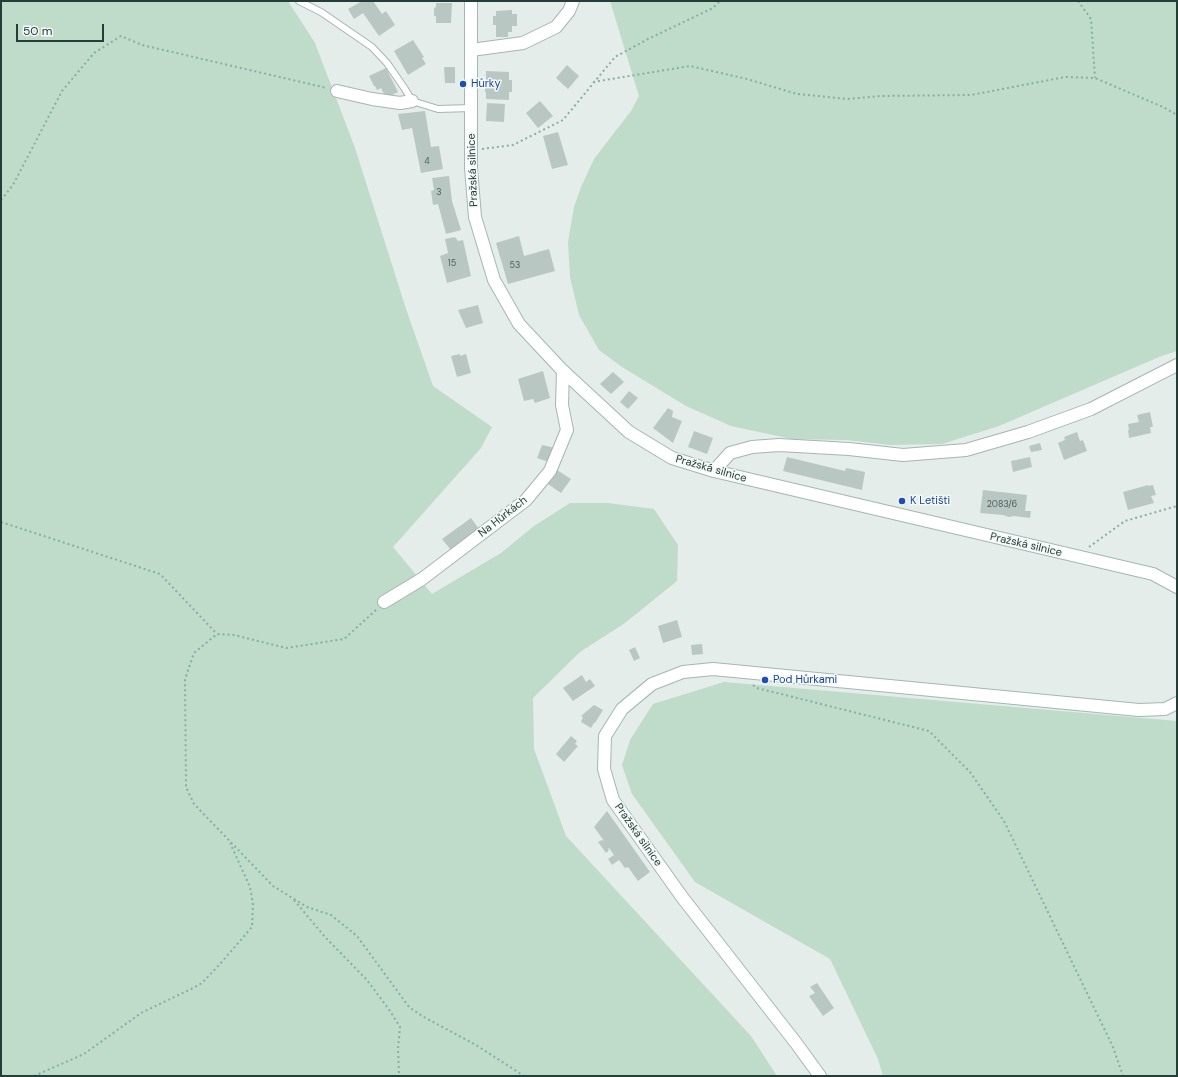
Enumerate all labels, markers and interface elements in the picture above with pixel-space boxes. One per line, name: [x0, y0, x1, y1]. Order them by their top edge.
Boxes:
scale bar: [18, 16, 106, 42]
text: 50 m: [23, 23, 52, 39]
place label: Hůrky: [471, 77, 501, 91]
marker: Hůrky: [458, 79, 468, 89]
street label: Pražská silnice: [465, 133, 481, 207]
house number: 4: [424, 157, 430, 167]
house number: 3: [436, 188, 442, 198]
house number: 15: [448, 259, 456, 269]
house number: 53: [510, 261, 520, 271]
street label: Pražská silnice: [674, 453, 748, 485]
street label: Na Hůrkách: [476, 494, 530, 540]
place label: K Letišti: [910, 494, 950, 508]
marker: K Letišti: [897, 496, 907, 506]
house number: 2083/6: [987, 500, 1017, 510]
street label: Pražská silnice: [989, 530, 1063, 560]
place label: Pod Hůrkami: [773, 673, 837, 687]
marker: Pod Hůrkami: [760, 675, 770, 685]
street label: Pražská silnice: [612, 801, 664, 869]

